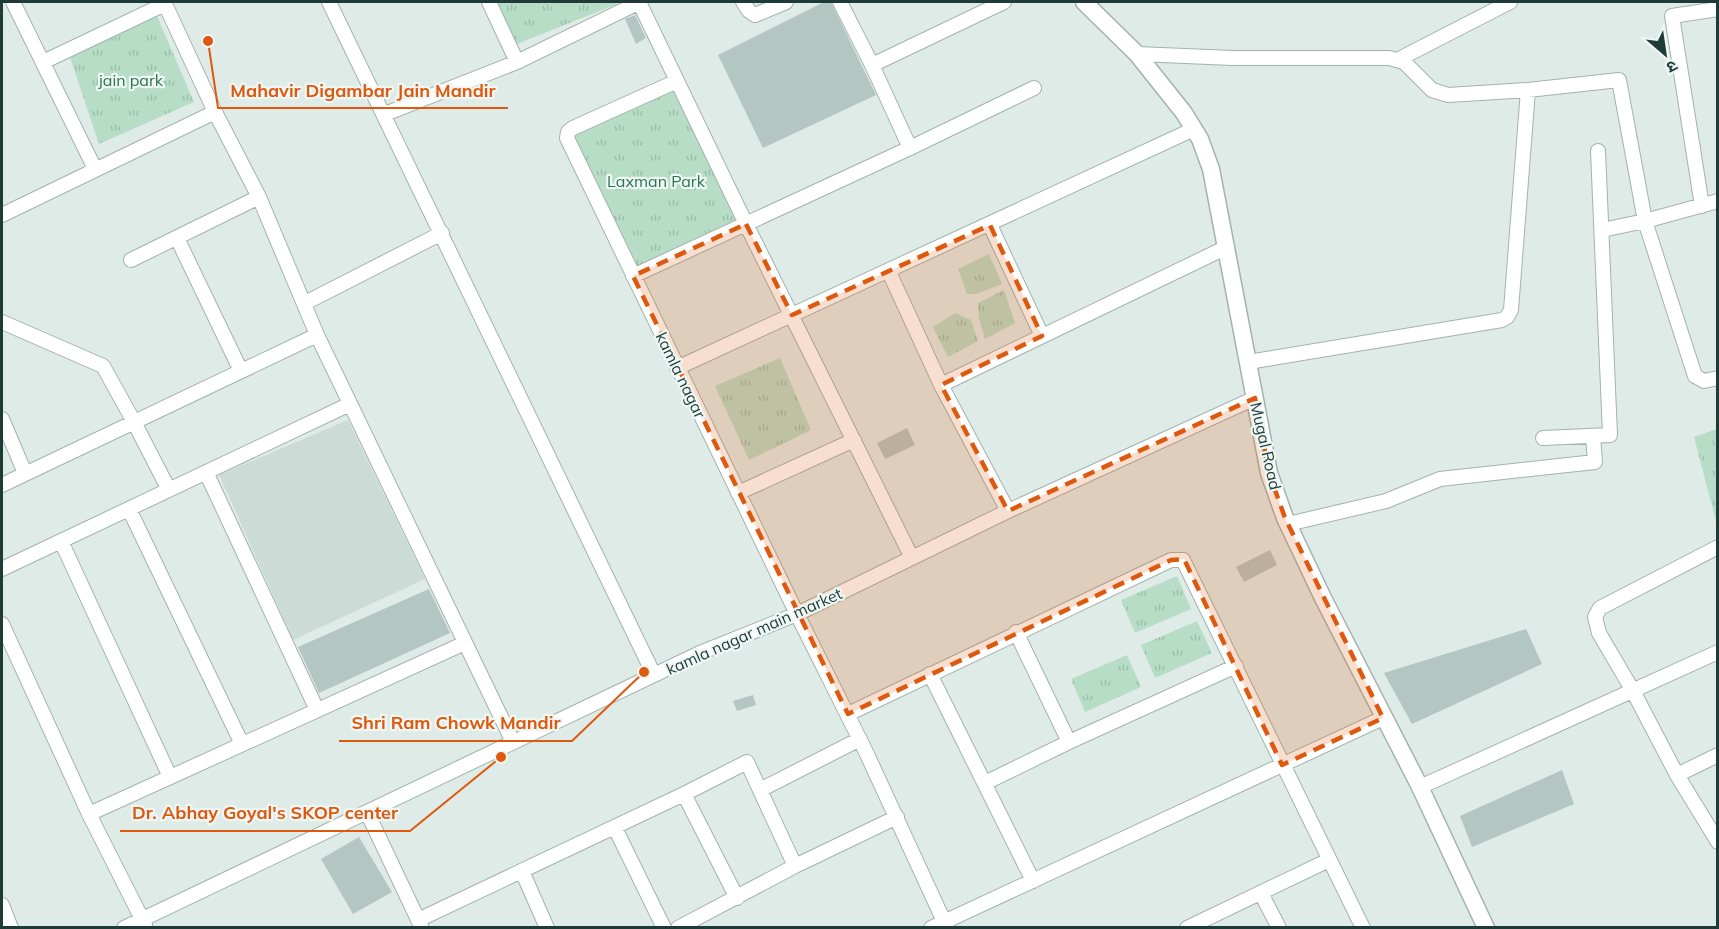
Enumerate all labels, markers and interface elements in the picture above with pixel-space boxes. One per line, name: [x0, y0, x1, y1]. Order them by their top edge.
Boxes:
north arrow: [1635, 24, 1695, 84]
text: उ: [1663, 56, 1681, 78]
park label: jain park: [98, 70, 164, 90]
callout: Mahavir Digambar Jain Mandir: [218, 72, 508, 108]
text: Mahavir Digambar Jain Mandir: [230, 79, 497, 102]
park label: Laxman Park: [607, 171, 706, 191]
street label: kamla nagar: [652, 329, 711, 422]
street label: Mugal Road: [1246, 400, 1286, 492]
street label: kamla nagar main market: [663, 583, 845, 679]
callout: Shri Ram Chowk Mandir: [339, 705, 572, 741]
text: Shri Ram Chowk Mandir: [351, 711, 561, 734]
callout: Dr. Abhay Goyal's SKOP center: [120, 795, 410, 831]
text: Dr. Abhay Goyal's SKOP center: [132, 801, 399, 824]

